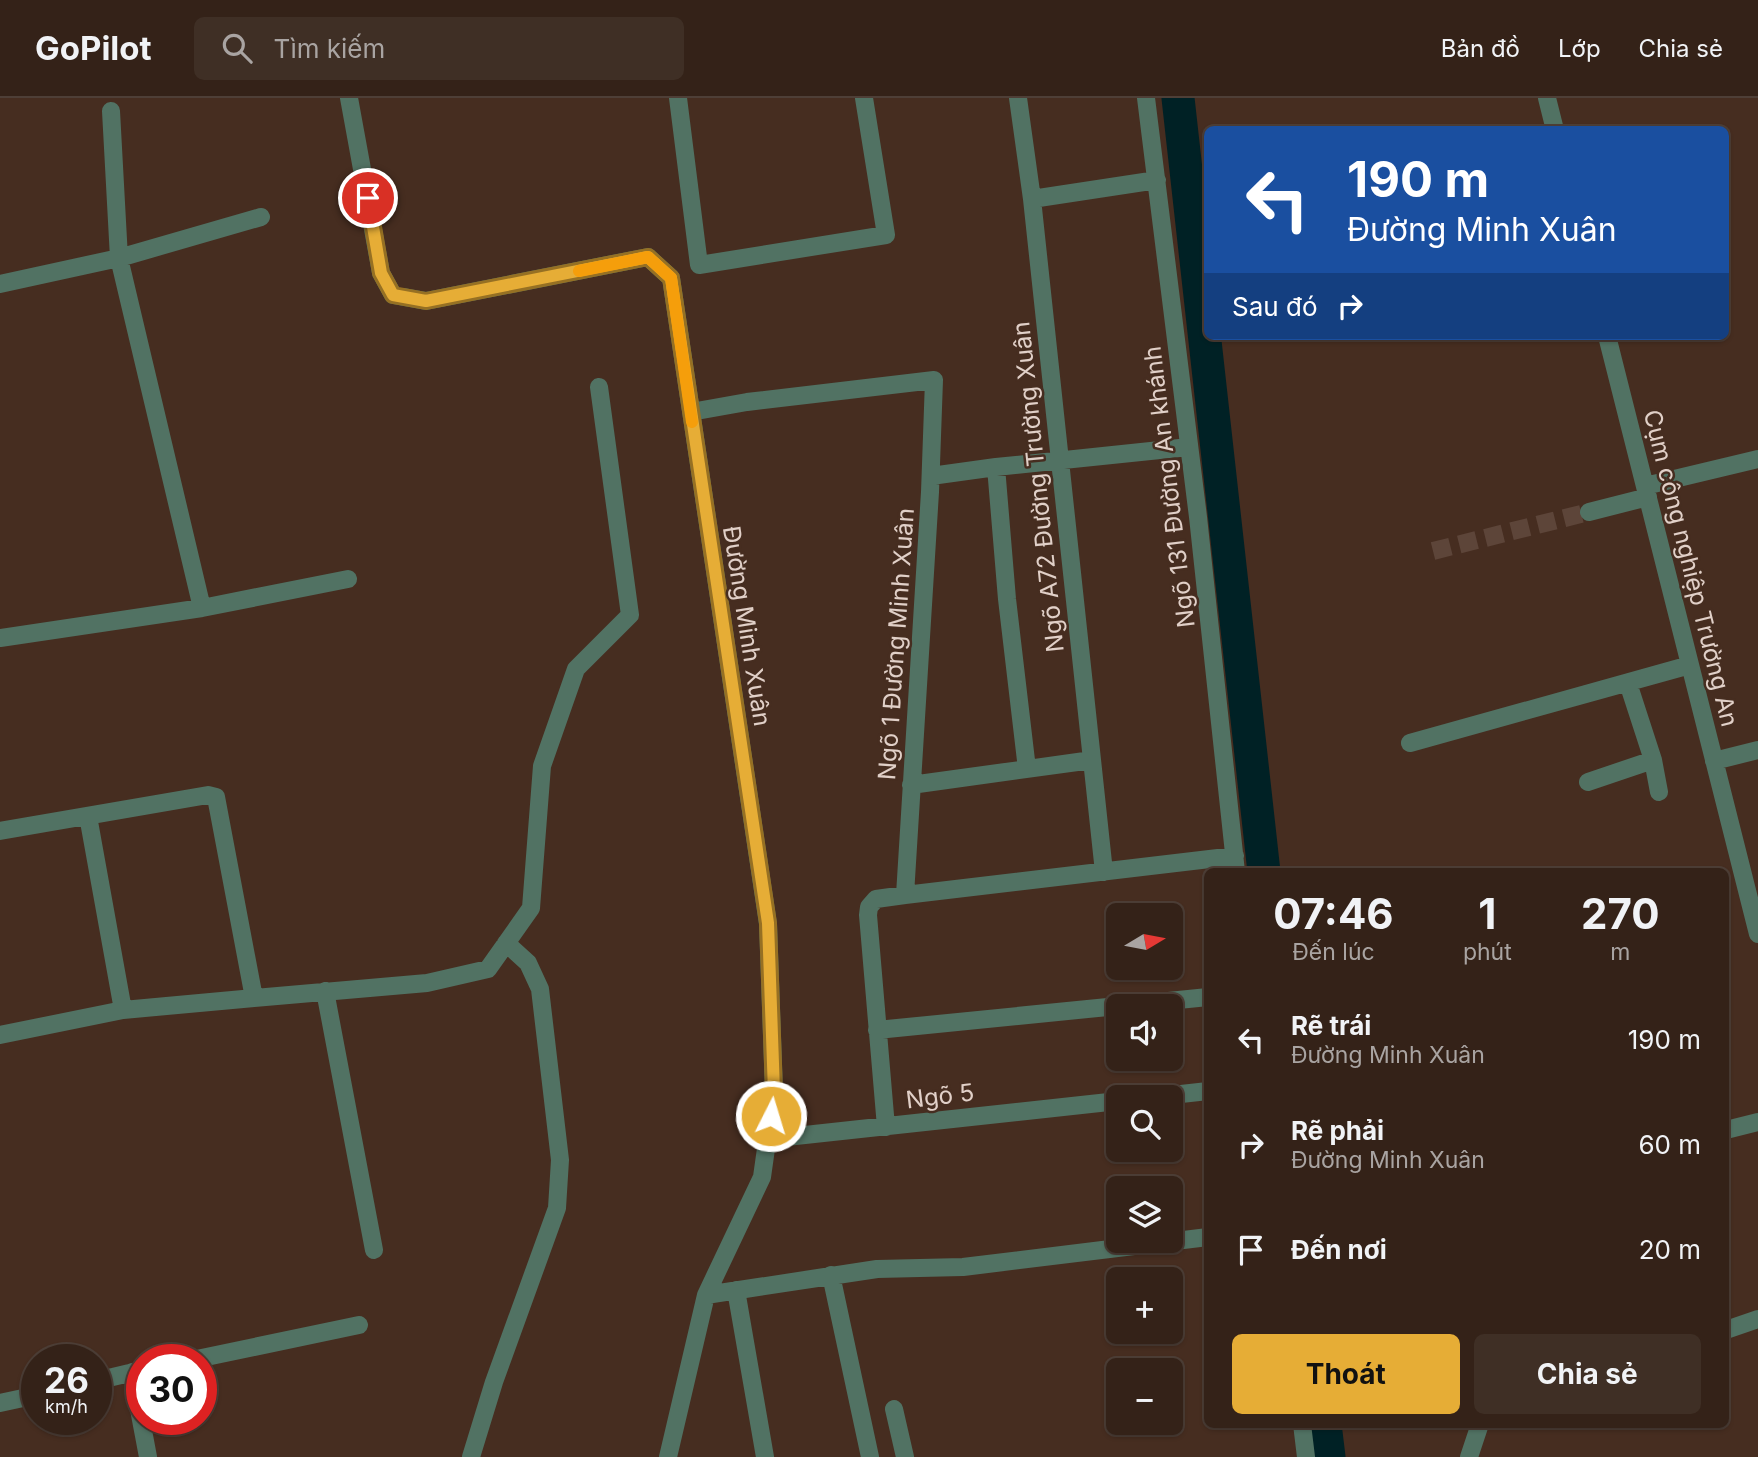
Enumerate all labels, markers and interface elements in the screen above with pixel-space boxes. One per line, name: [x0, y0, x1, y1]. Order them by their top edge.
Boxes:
search box: [194, 17, 684, 80]
text: GoPilot: [35, 28, 152, 68]
icon: search: [218, 29, 256, 67]
text: Tìm kiếm: [274, 33, 385, 64]
text: Bản đồ: [1441, 34, 1520, 63]
text: Lớp: [1558, 34, 1601, 63]
text: Chia sẻ: [1639, 34, 1723, 63]
text: 190 m: [1347, 150, 1489, 209]
icon: left: [1232, 154, 1323, 245]
pin: [338, 168, 398, 228]
icon: arrive: [349, 179, 387, 217]
text: Đường Minh Xuân: [1347, 210, 1617, 249]
icon: right: [1331, 287, 1369, 325]
text: Sau đó: [1232, 291, 1317, 322]
street label: Ngõ A72 Đường Trường Xuân: [1006, 320, 1070, 654]
street label: Ngõ 131 Đường An khánh: [1137, 345, 1201, 629]
street label: Cụm công nghiệp Trường An: [1638, 407, 1744, 729]
street label: Ngõ 1 Đường Minh Xuân: [872, 507, 920, 781]
street label: Đường Minh Xuân: [717, 524, 777, 728]
text: 07:46: [1273, 888, 1394, 939]
text: 1: [1478, 888, 1496, 939]
text: 270: [1581, 888, 1660, 939]
north arrow: [1106, 903, 1183, 980]
map controls: [1106, 903, 1183, 1435]
text: Đến lúc: [1292, 938, 1375, 966]
text: phút: [1463, 938, 1512, 966]
text: m: [1610, 938, 1630, 966]
button: sound: [1106, 994, 1183, 1071]
text: Rẽ trái: [1291, 1010, 1371, 1041]
icon: left: [1232, 1021, 1270, 1059]
text: 190 m: [1628, 1024, 1701, 1055]
text: Đường Minh Xuân: [1291, 1041, 1485, 1069]
street label: Ngõ 5: [904, 1077, 976, 1115]
position arrow: [734, 1079, 808, 1153]
button: search: [1106, 1085, 1183, 1162]
text: Rẽ phải: [1291, 1115, 1384, 1146]
icon: right: [1232, 1126, 1270, 1164]
text: 60 m: [1638, 1129, 1701, 1160]
text: Đường Minh Xuân: [1291, 1146, 1485, 1174]
button: layers: [1106, 1176, 1183, 1253]
icon: arrive: [1232, 1231, 1270, 1269]
text: Đến nơi: [1291, 1234, 1387, 1265]
text: 20 m: [1639, 1234, 1701, 1265]
button: +: [1106, 1267, 1183, 1344]
button: Thoát: [1232, 1334, 1460, 1414]
button: Chia sẻ: [1474, 1334, 1701, 1414]
speed limit sign: 30: [126, 1344, 217, 1435]
button: −: [1106, 1358, 1183, 1435]
text: 26: [44, 1359, 89, 1401]
text: km/h: [45, 1396, 88, 1417]

